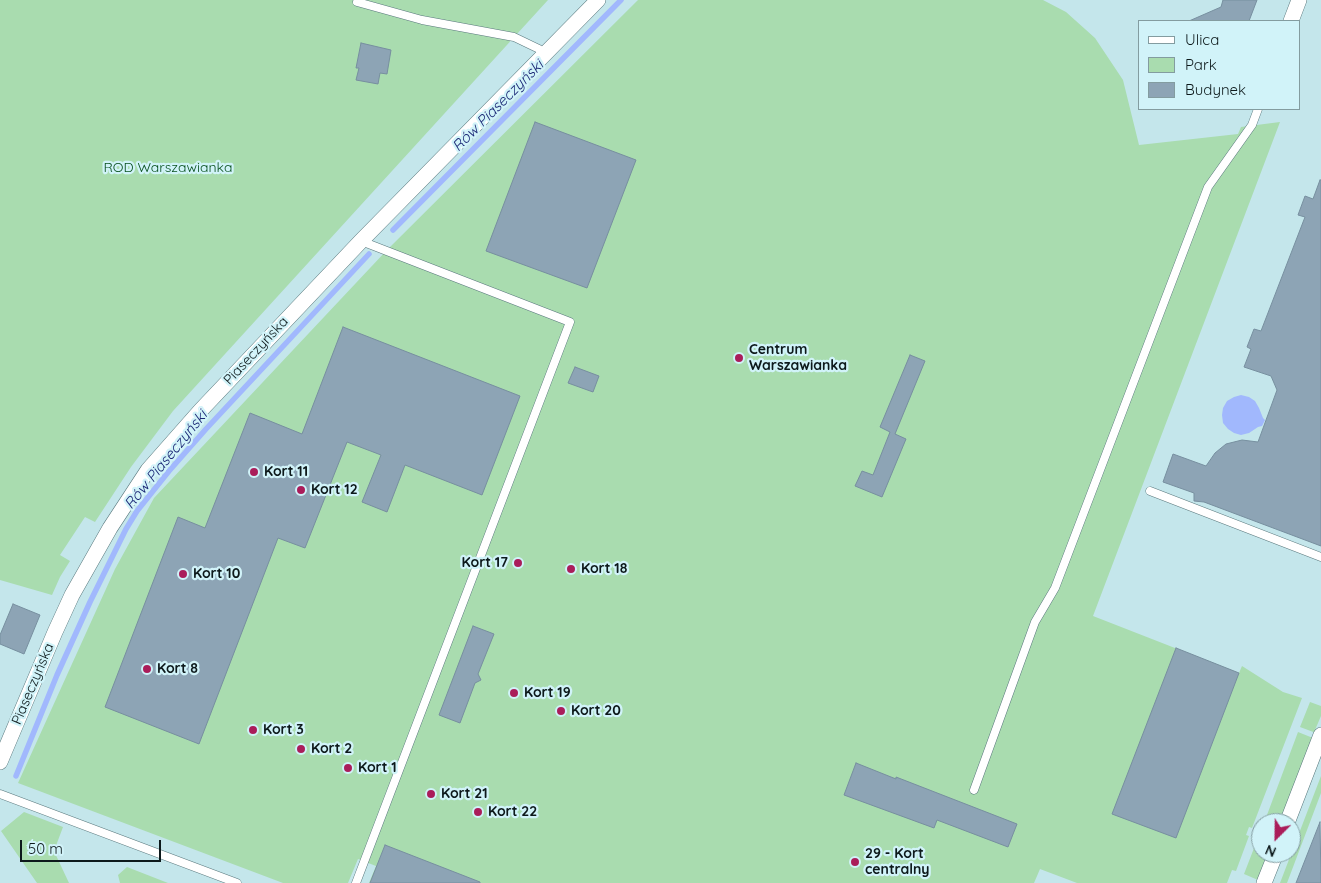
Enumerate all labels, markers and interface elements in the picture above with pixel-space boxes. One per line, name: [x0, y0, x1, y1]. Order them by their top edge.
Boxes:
legend: [1138, 20, 1301, 110]
text: Ulica: [1185, 30, 1219, 49]
text: Park: [1185, 55, 1217, 74]
water label: Rów Piaseczyński: [449, 57, 547, 155]
text: Budynek: [1185, 80, 1246, 99]
park label: ROD Warszawianka: [104, 160, 232, 176]
street label: Piaseczyńska: [220, 314, 292, 388]
place label: Centrum Warszawianka: [749, 342, 847, 374]
marker: Centrum Warszawianka: [733, 352, 745, 364]
water label: Rów Piaseczyński: [121, 407, 211, 513]
place label: Kort 11: [264, 464, 308, 480]
marker: Kort 11: [248, 466, 260, 478]
place label: Kort 12: [311, 482, 358, 498]
marker: Kort 12: [295, 484, 307, 496]
place label: Kort 17: [462, 555, 508, 571]
marker: Kort 17: [512, 557, 524, 569]
place label: Kort 18: [581, 561, 627, 577]
marker: Kort 18: [565, 563, 577, 575]
place label: Kort 10: [193, 566, 240, 582]
marker: Kort 10: [177, 568, 189, 580]
street label: Piaseczyńska: [8, 641, 58, 727]
place label: Kort 8: [157, 661, 198, 677]
marker: Kort 8: [141, 663, 153, 675]
place label: Kort 19: [524, 685, 571, 701]
marker: Kort 19: [508, 687, 520, 699]
place label: Kort 20: [571, 703, 621, 719]
marker: Kort 20: [555, 705, 567, 717]
place label: Kort 3: [263, 722, 304, 738]
marker: Kort 3: [247, 724, 259, 736]
place label: Kort 2: [311, 741, 352, 757]
marker: Kort 2: [295, 743, 307, 755]
place label: Kort 1: [358, 760, 397, 776]
marker: Kort 1: [342, 762, 354, 774]
place label: Kort 21: [441, 786, 488, 802]
marker: Kort 21: [425, 788, 437, 800]
place label: Kort 22: [488, 804, 537, 820]
marker: Kort 22: [472, 806, 484, 818]
north arrow: [1251, 813, 1301, 863]
scale bar: [22, 830, 164, 862]
text: 50 m: [28, 839, 63, 858]
text: N: [1262, 841, 1279, 861]
place label: 29 - Kort centralny: [865, 846, 930, 879]
marker: 29 - Kort centralny: [849, 856, 861, 868]

